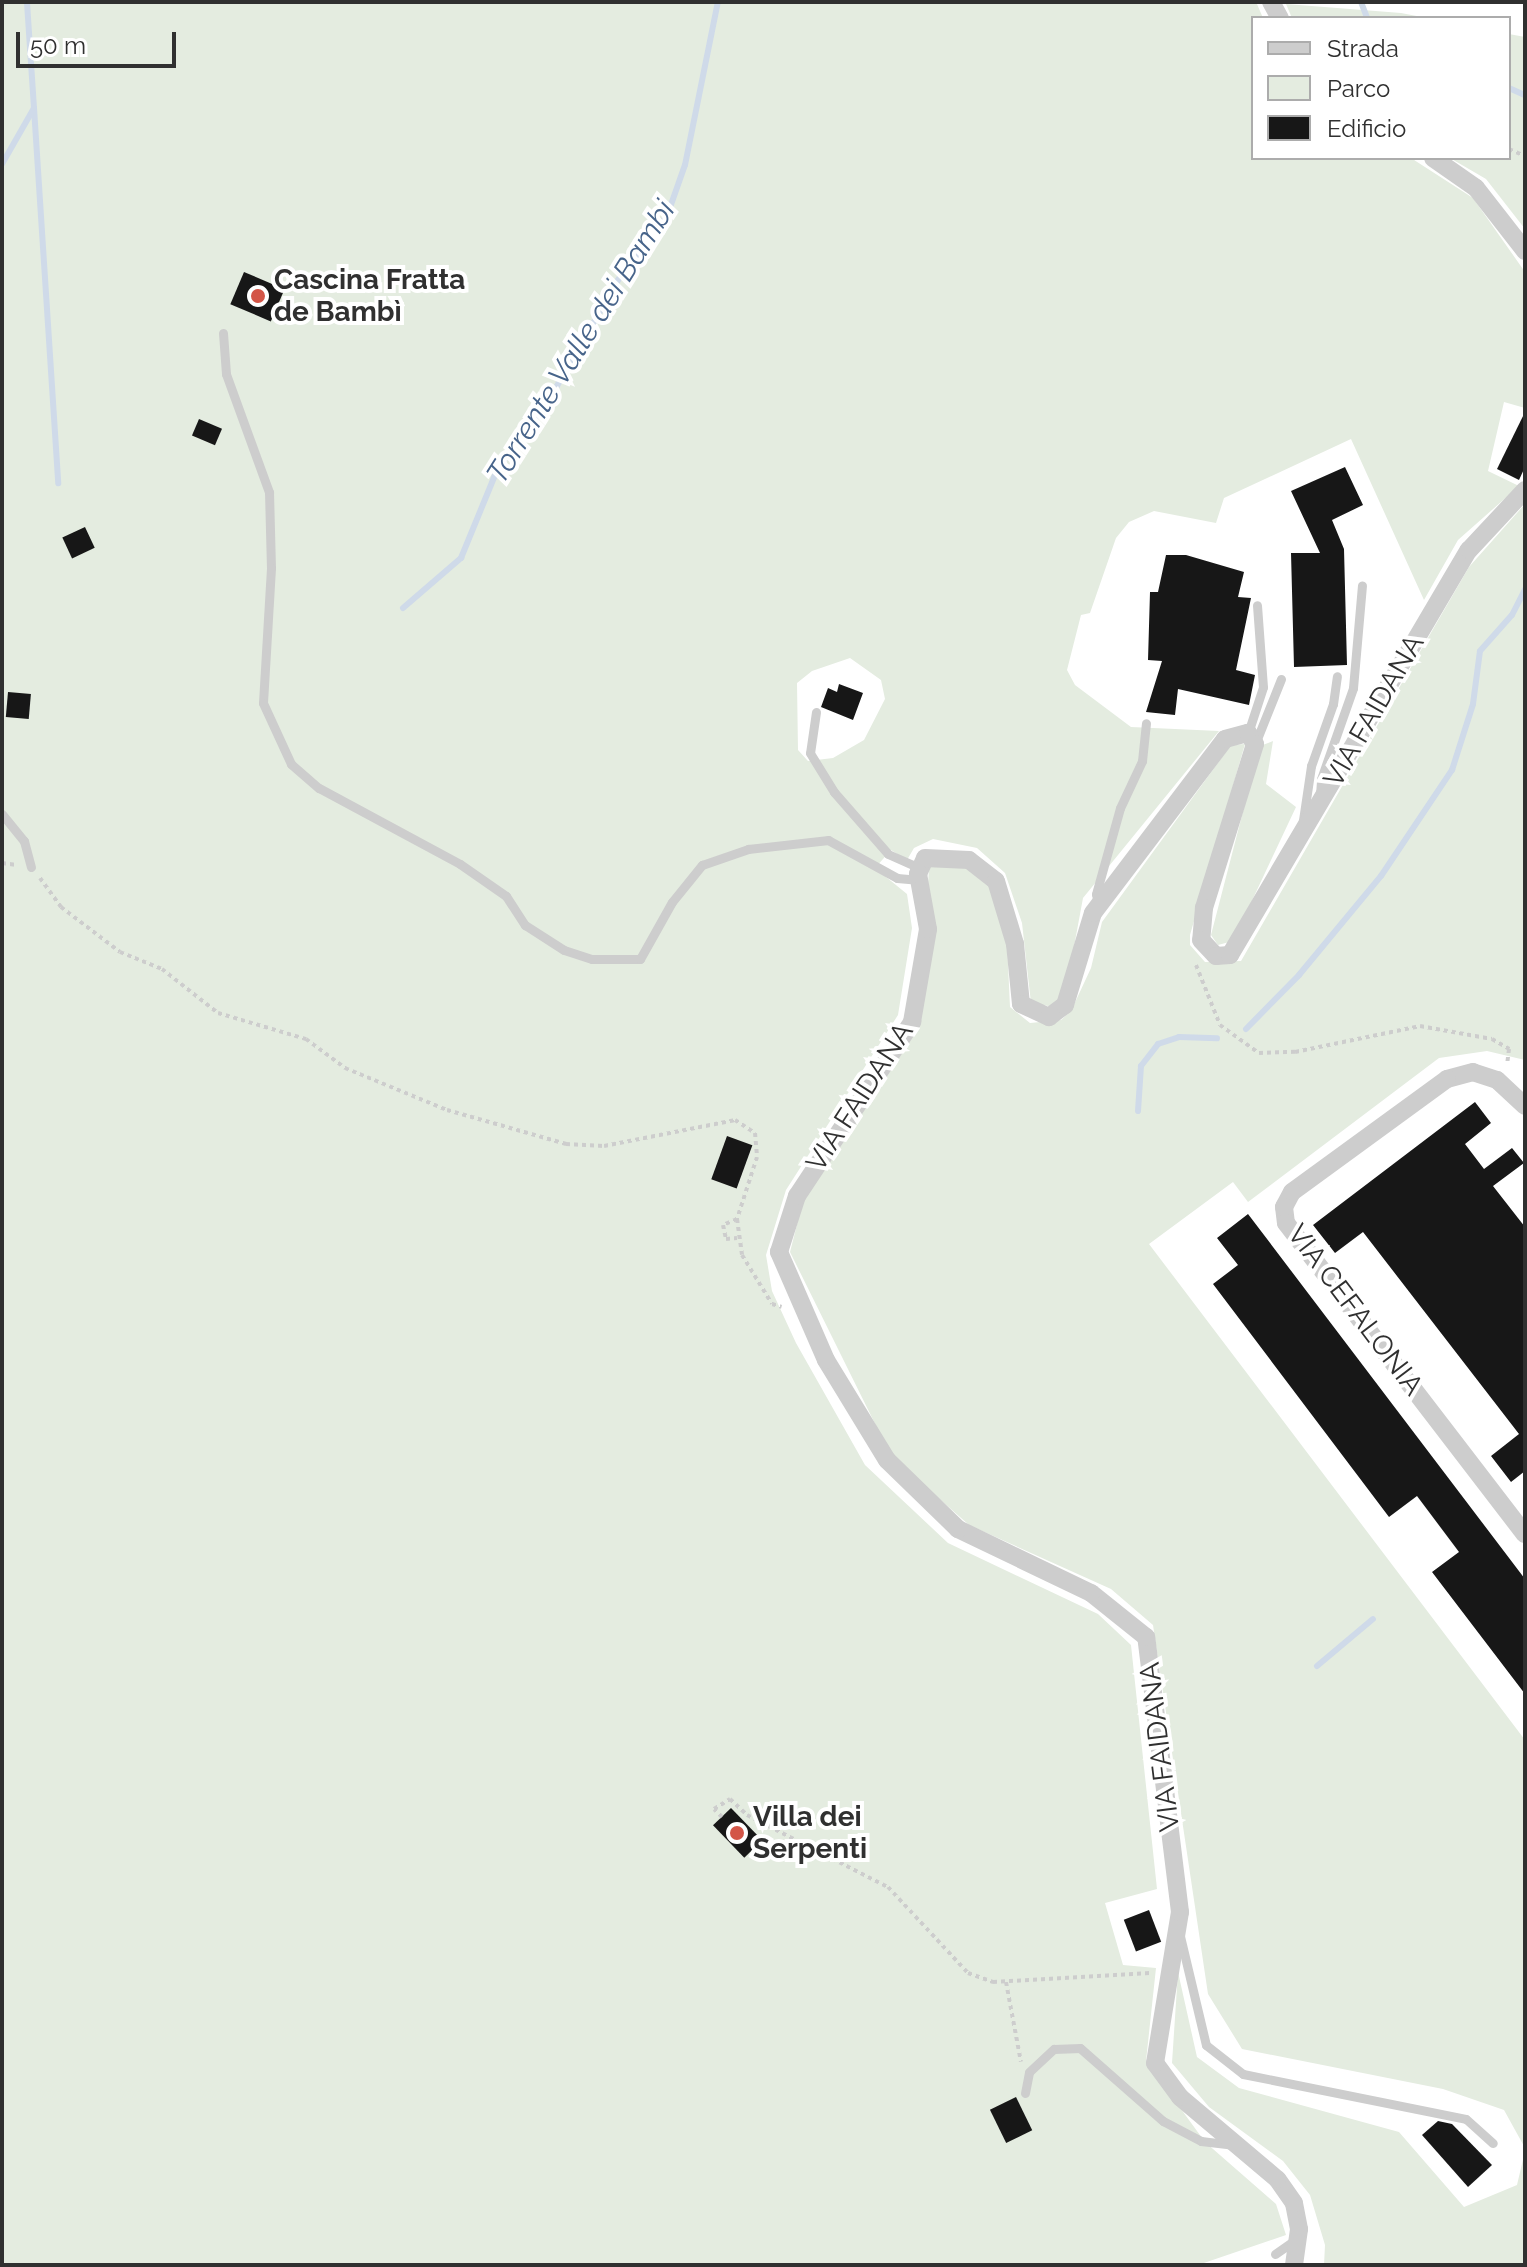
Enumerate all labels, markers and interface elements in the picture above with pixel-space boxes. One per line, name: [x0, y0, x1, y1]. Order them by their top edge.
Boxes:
scale bar: [20, 16, 180, 66]
legend: [1251, 16, 1511, 160]
text: 50 m: [30, 31, 86, 60]
text: Strada: [1327, 34, 1399, 63]
text: Parco: [1327, 74, 1390, 103]
text: Edificio: [1327, 114, 1406, 143]
water label: Torrente Valle dei Bambi: [479, 194, 683, 490]
place label: Cascina Fratta de Bambì: [274, 263, 465, 329]
marker: Cascina Fratta de Bambì: [249, 287, 267, 305]
street label: VIA FAIDANA: [1317, 628, 1431, 794]
street label: VIA FAIDANA: [799, 1016, 921, 1178]
street label: VIA CEFALONIA: [1280, 1218, 1430, 1402]
street label: VIA FAIDANA: [1133, 1660, 1187, 1834]
place label: Villa dei Serpenti: [753, 1800, 867, 1866]
marker: Villa dei Serpenti: [728, 1824, 746, 1842]

